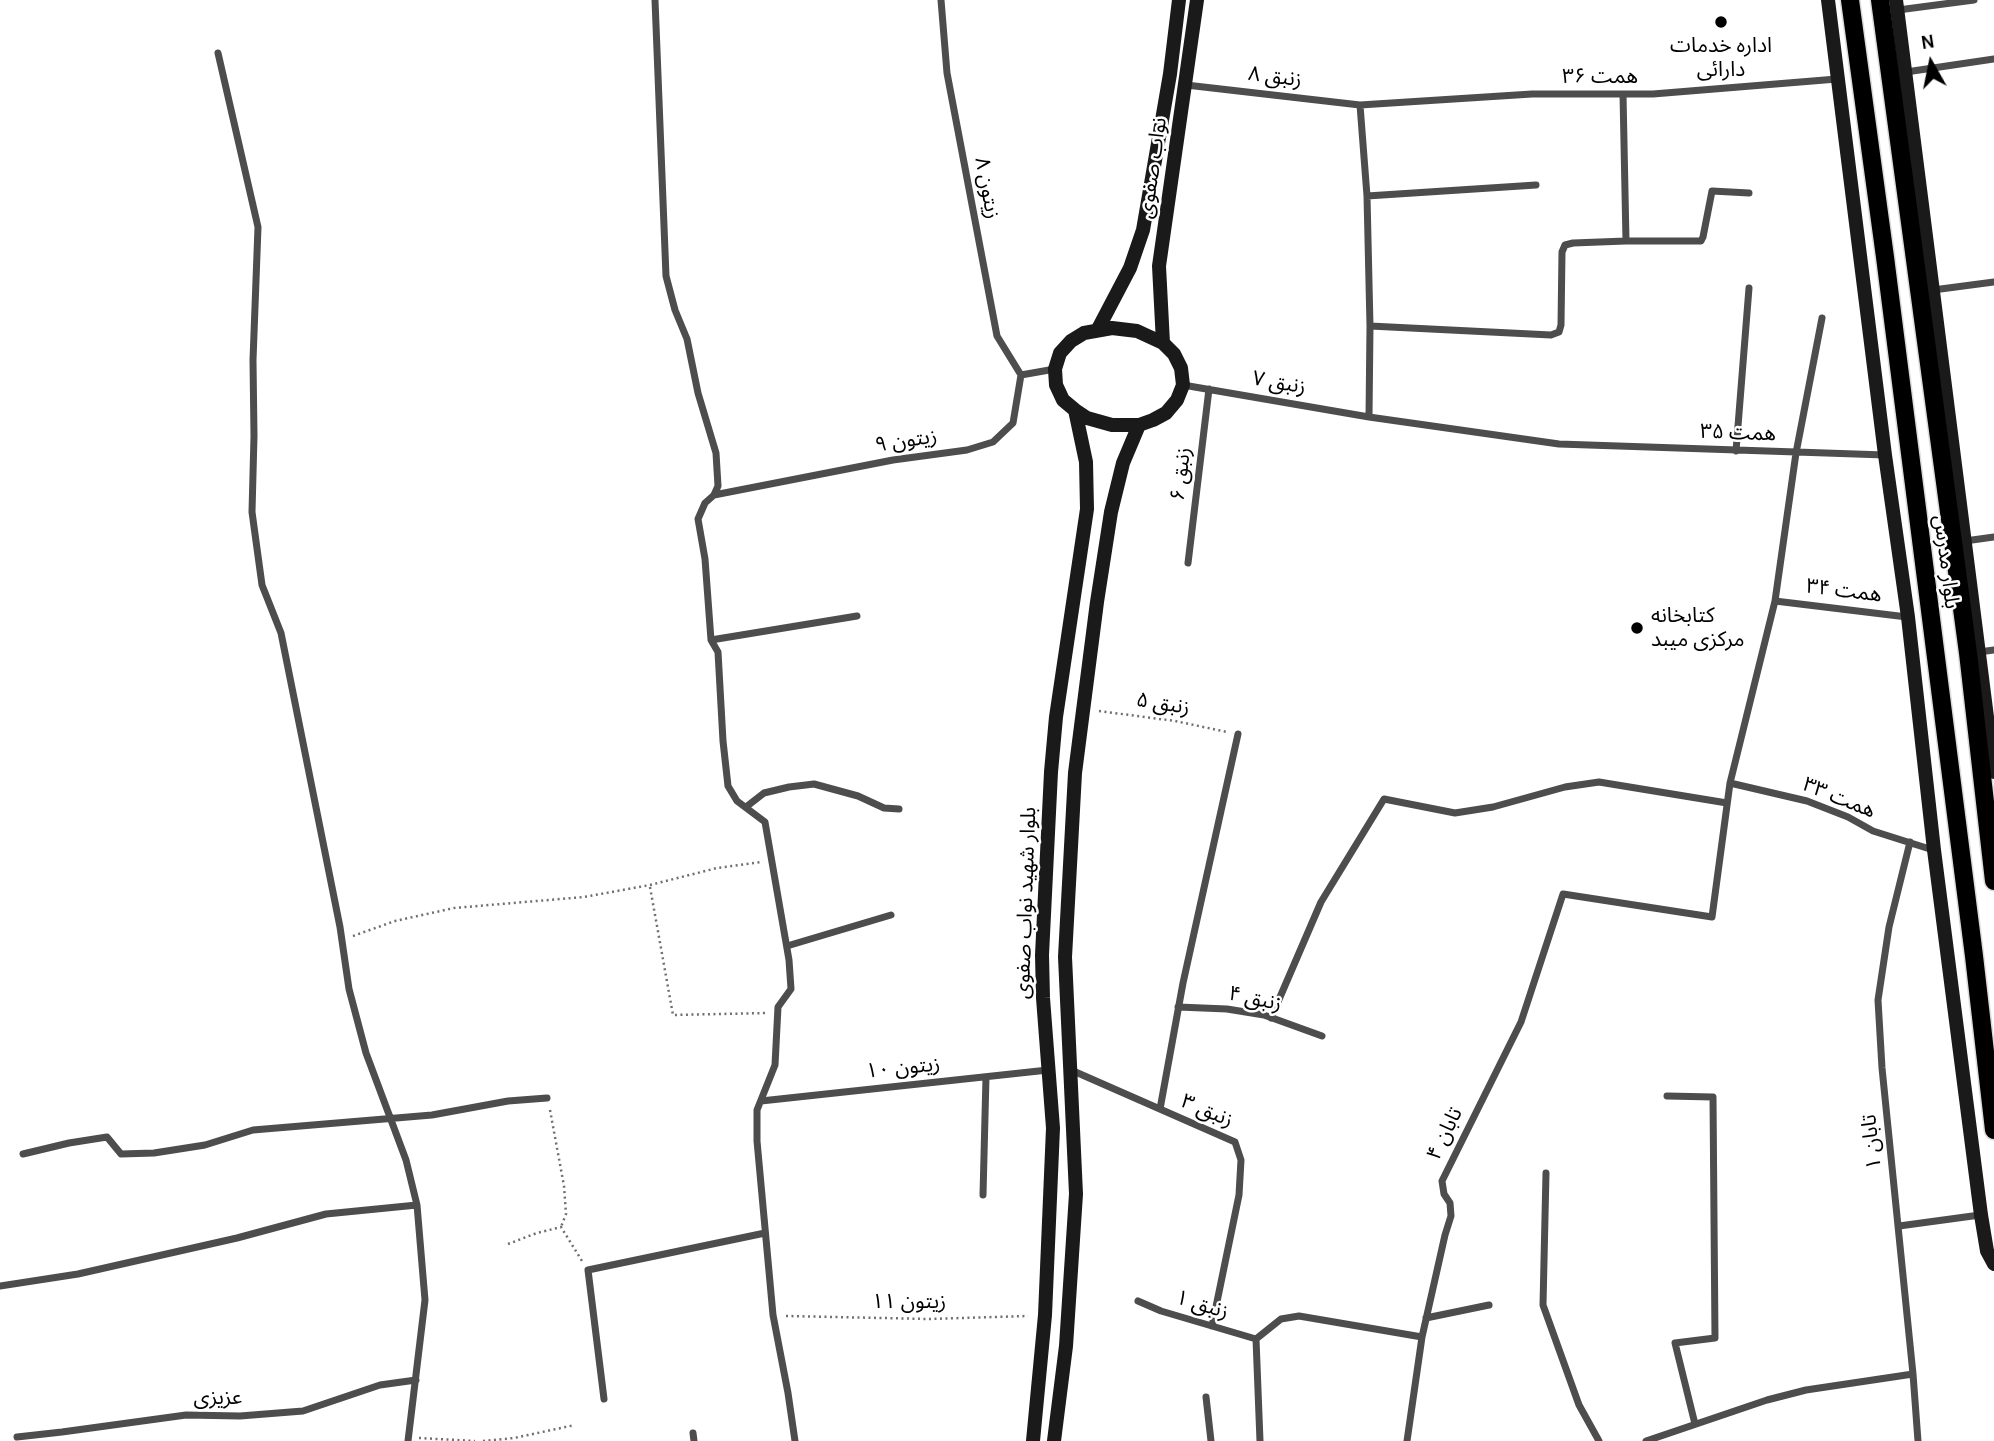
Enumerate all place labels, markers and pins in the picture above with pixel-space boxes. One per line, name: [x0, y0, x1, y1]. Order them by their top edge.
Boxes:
marker: اداره خدمات دارائی: [1713, 14, 1729, 30]
place label: اداره خدمات دارائی: [1670, 33, 1772, 83]
place label: کتابخانه مرکزی میبد: [1651, 603, 1745, 653]
marker: کتابخانه مرکزی میبد: [1629, 620, 1645, 636]

